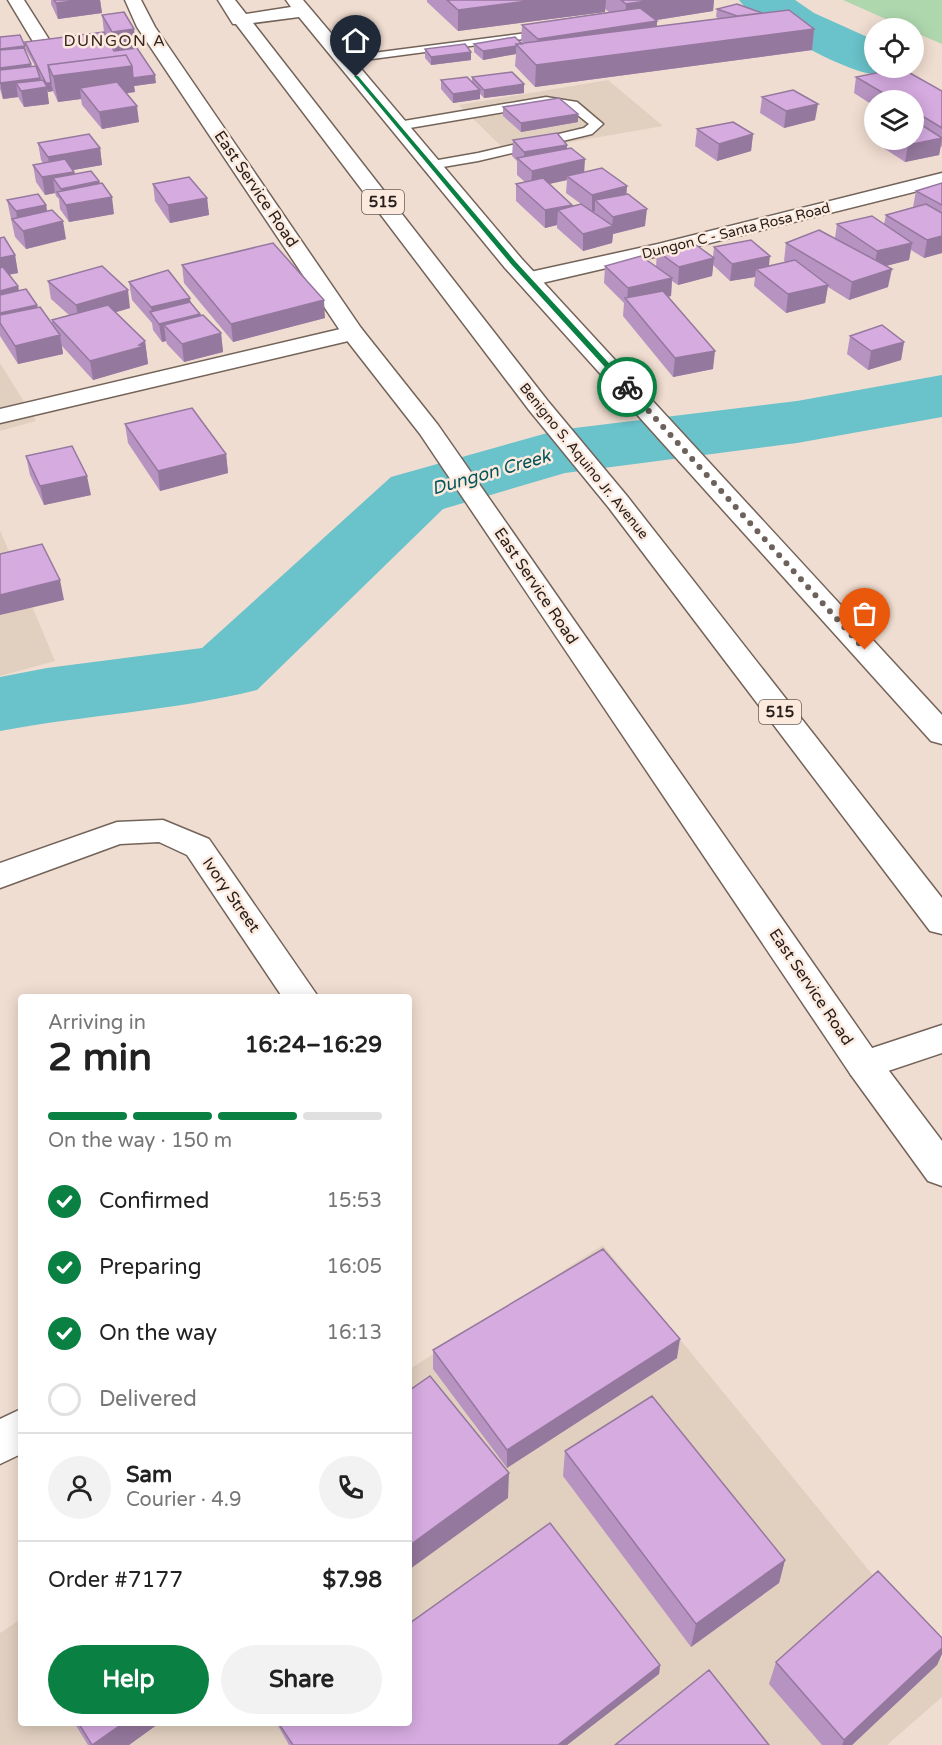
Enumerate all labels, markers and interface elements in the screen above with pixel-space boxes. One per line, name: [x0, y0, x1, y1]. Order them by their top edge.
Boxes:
pin: [330, 15, 381, 77]
map controls: [864, 18, 924, 150]
button: locate: [864, 18, 924, 78]
icon: home: [339, 24, 372, 57]
district label: DUNGON A: [63, 31, 167, 51]
button: layers: [864, 90, 924, 150]
street label: East Service Road: [210, 127, 302, 251]
road number: 515: [362, 190, 404, 214]
street label: Dungon C - Santa Rosa Road: [640, 199, 832, 263]
courier: [597, 357, 657, 417]
icon: bike: [611, 371, 644, 404]
street label: Benigno S. Aquino Jr. Avenue: [516, 380, 652, 542]
water label: Dungon Creek: [429, 444, 554, 499]
street label: East Service Road: [490, 524, 582, 648]
pin: [839, 588, 890, 650]
icon: bag: [848, 597, 881, 630]
road number: 515: [759, 700, 801, 724]
street label: Ivory Street: [198, 854, 264, 936]
street label: East Service Road: [765, 925, 857, 1049]
text: Arriving in: [48, 1011, 146, 1035]
text: 16:24–16:29: [245, 1032, 382, 1058]
text: 2 min: [48, 1034, 152, 1081]
text: On the way · 150 m: [48, 1129, 232, 1153]
icon: check: [48, 1185, 81, 1218]
text: Confirmed: [99, 1188, 209, 1214]
text: 15:53: [327, 1189, 382, 1213]
icon: check: [48, 1251, 81, 1284]
text: Preparing: [99, 1254, 202, 1280]
text: 16:05: [327, 1255, 382, 1279]
icon: check: [48, 1317, 81, 1350]
text: On the way: [99, 1320, 217, 1346]
text: 16:13: [327, 1321, 382, 1345]
text: Delivered: [99, 1386, 197, 1412]
button: person: [48, 1456, 111, 1519]
button: phone: [319, 1456, 382, 1519]
text: Sam: [126, 1462, 172, 1488]
text: Courier · 4.9: [126, 1488, 241, 1512]
text: Order #7177: [48, 1567, 183, 1593]
text: $7.98: [322, 1567, 382, 1593]
button: Help: [48, 1645, 209, 1714]
button: Share: [221, 1645, 382, 1714]

